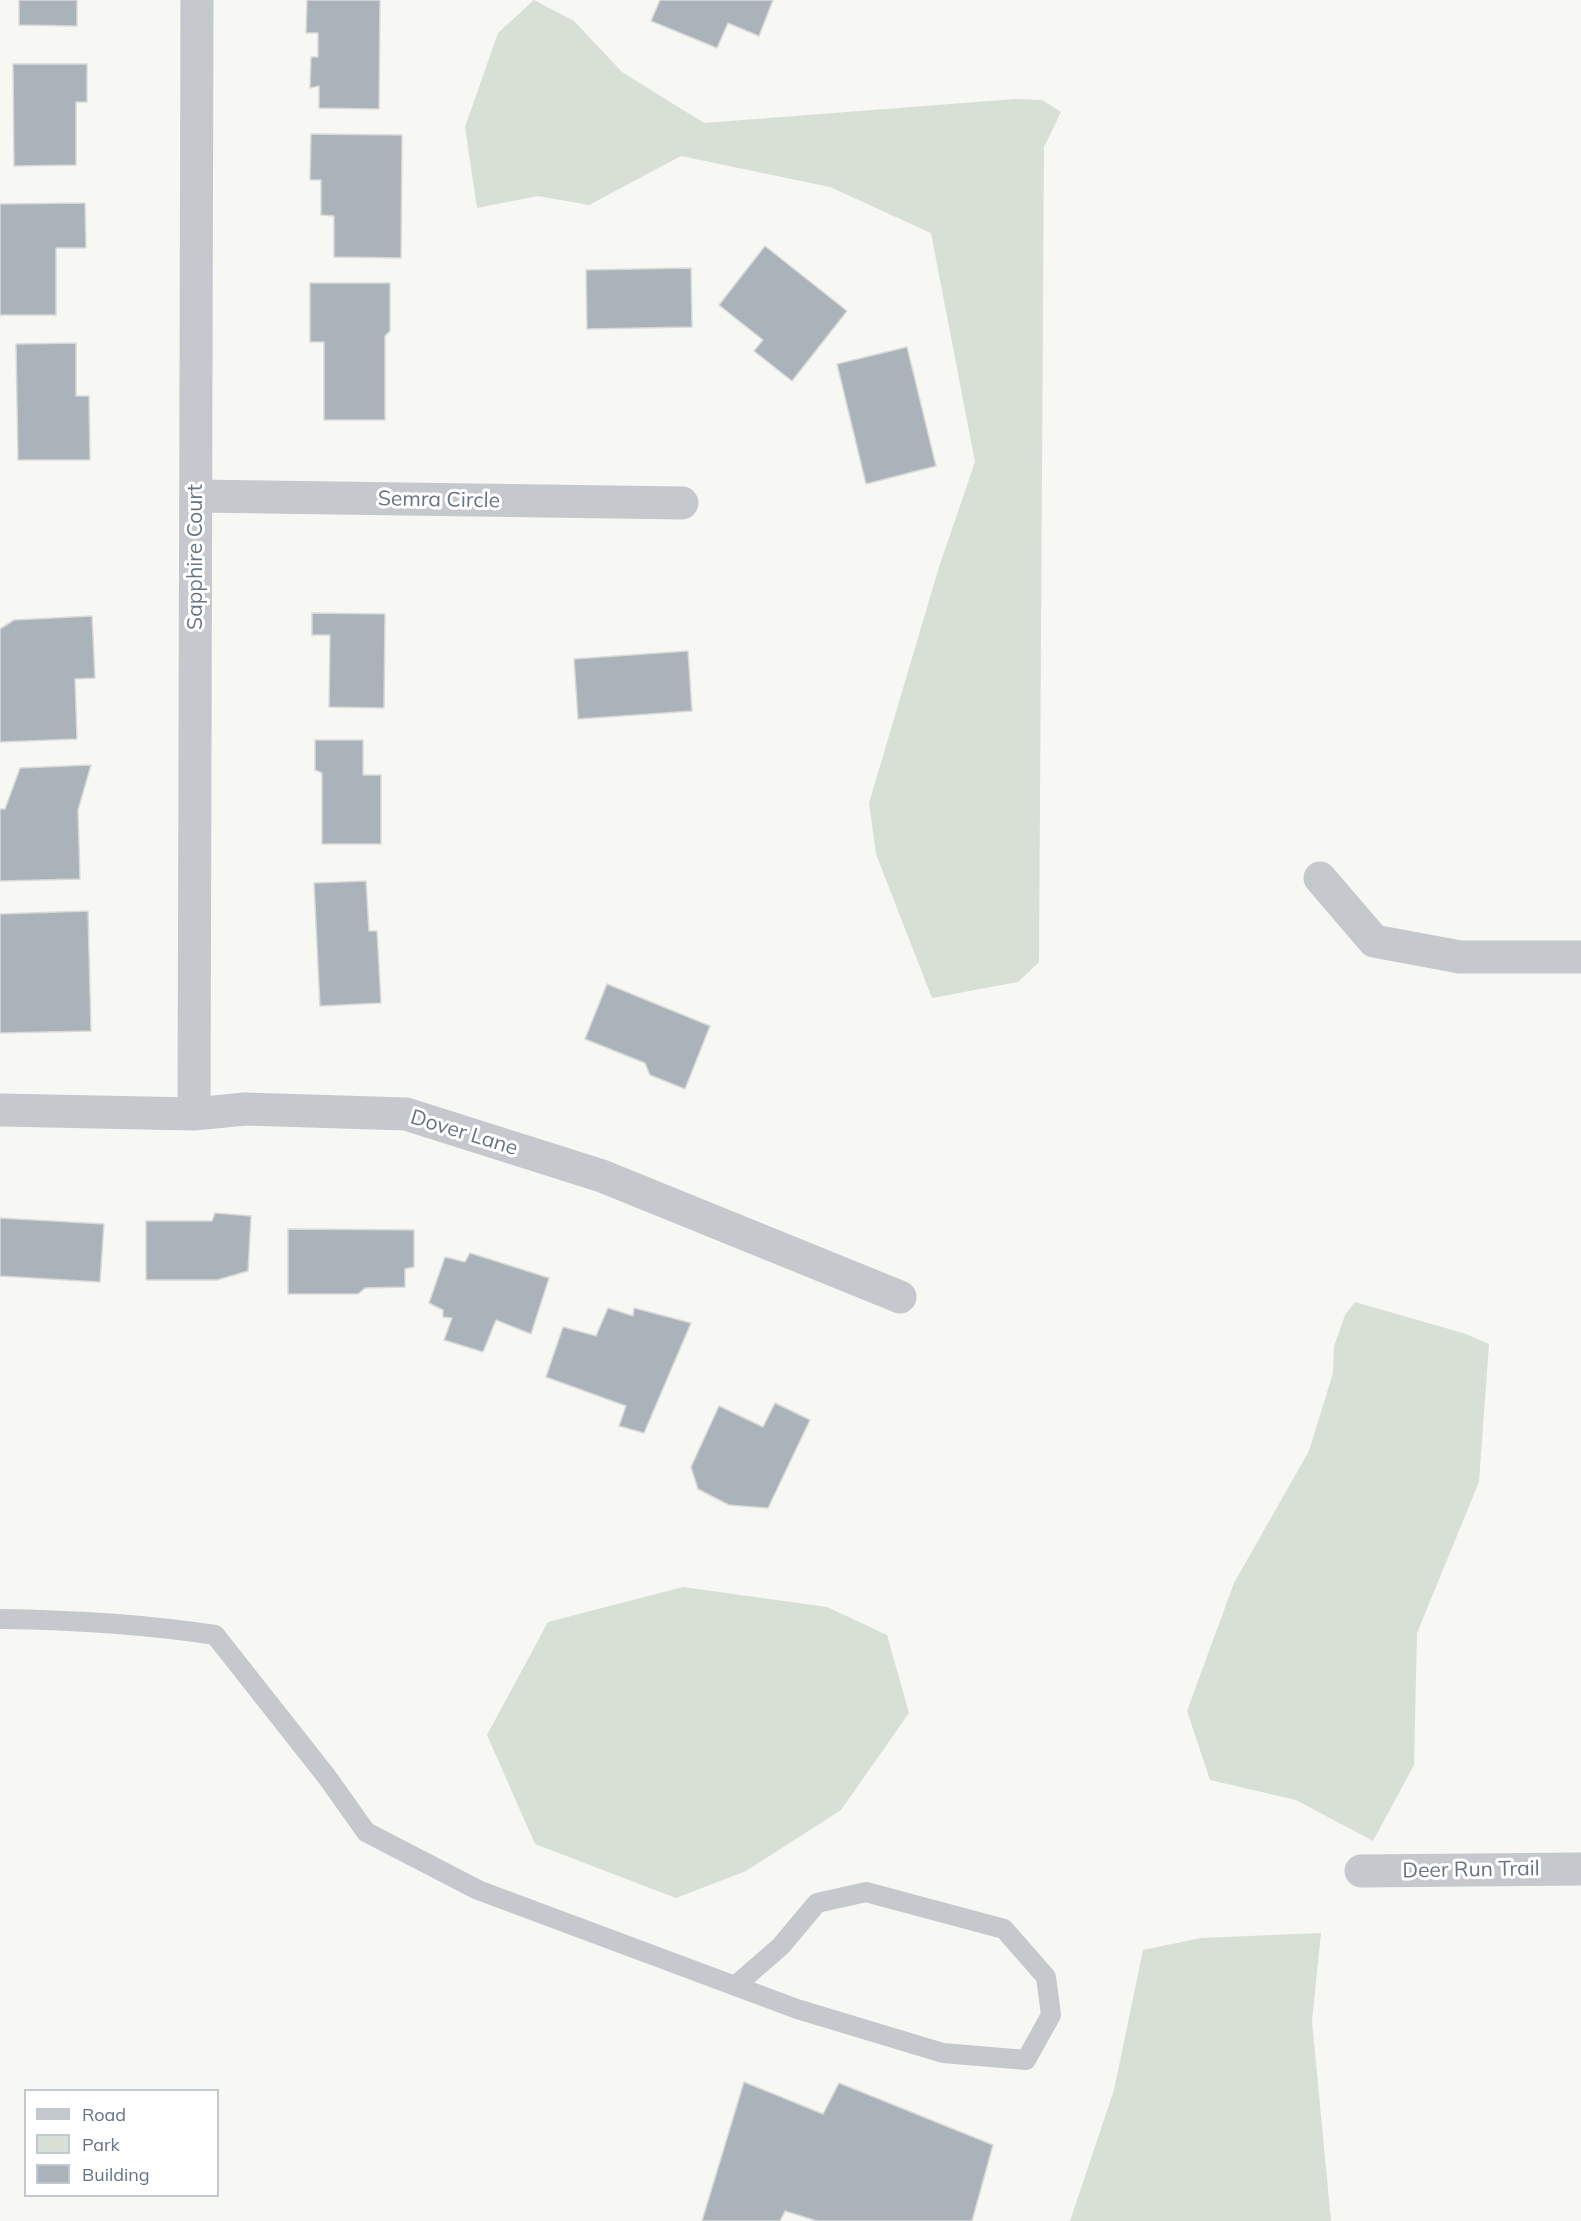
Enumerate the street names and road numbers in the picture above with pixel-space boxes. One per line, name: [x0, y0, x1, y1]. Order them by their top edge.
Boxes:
street label: Sapphire Court: [183, 484, 209, 630]
street label: Semra Circle: [378, 486, 500, 514]
street label: Dover Lane: [407, 1105, 521, 1161]
street label: Deer Run Trail: [1402, 1856, 1540, 1884]

